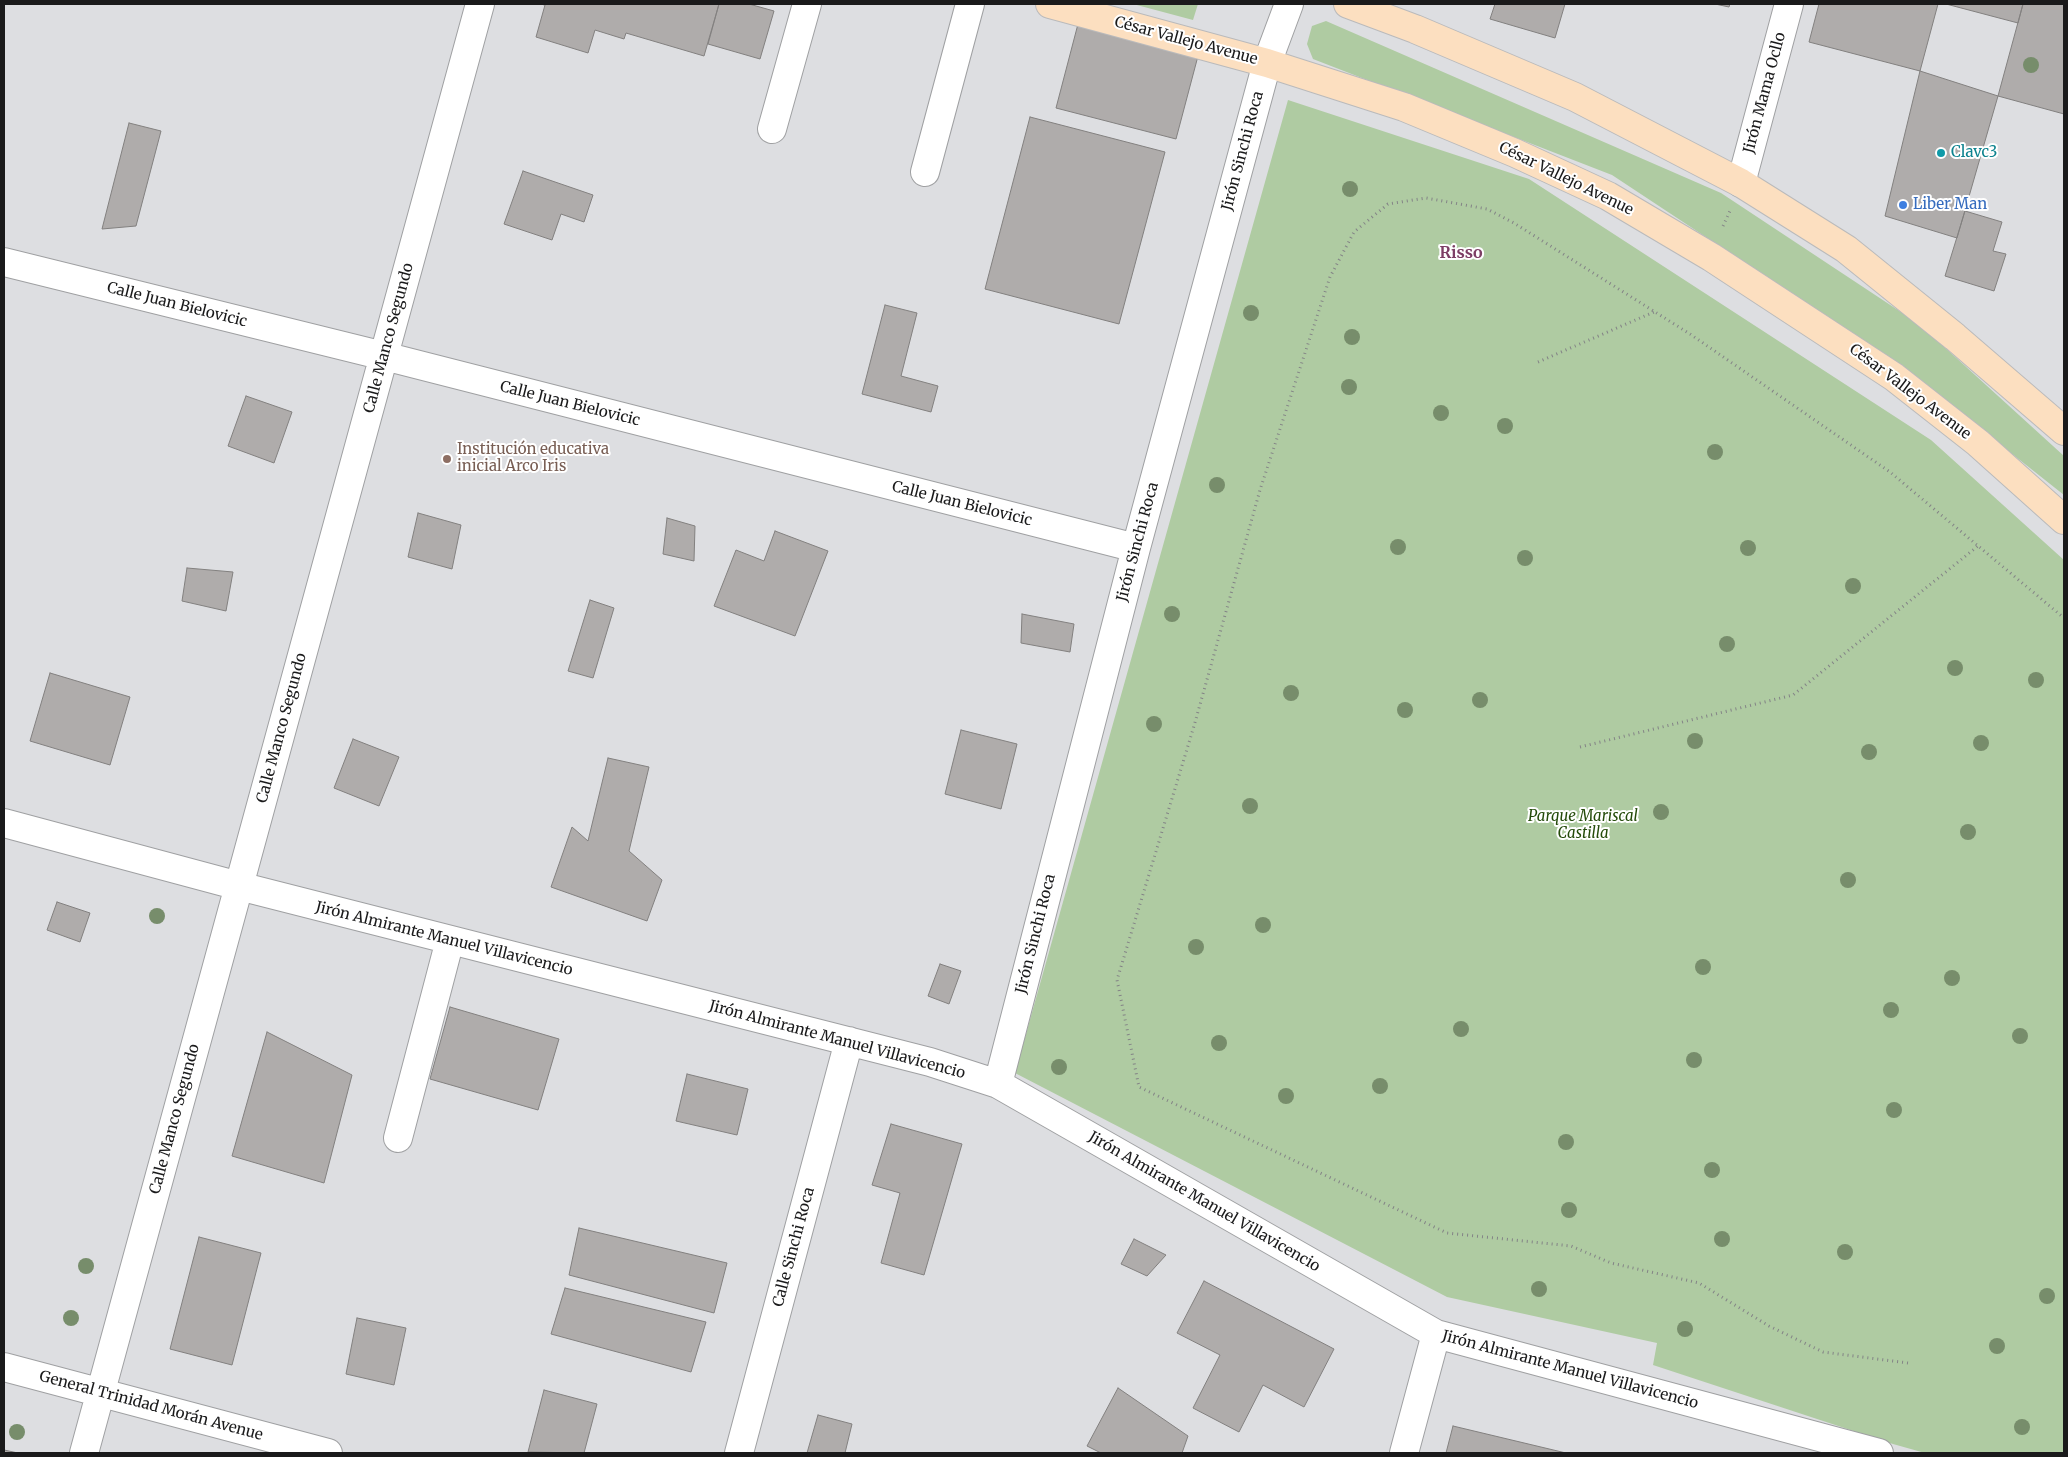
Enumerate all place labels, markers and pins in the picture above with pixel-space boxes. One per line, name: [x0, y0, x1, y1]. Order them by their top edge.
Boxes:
place label: Clavc3: [1951, 144, 1997, 162]
marker: Clavc3: [1935, 147, 1947, 159]
place label: Liber Man: [1913, 196, 1987, 214]
marker: Liber Man: [1897, 199, 1909, 211]
place label: Institución educativa inicial Arco Iris: [457, 441, 609, 476]
marker: Institución educativa inicial Arco Iris: [441, 453, 453, 465]

